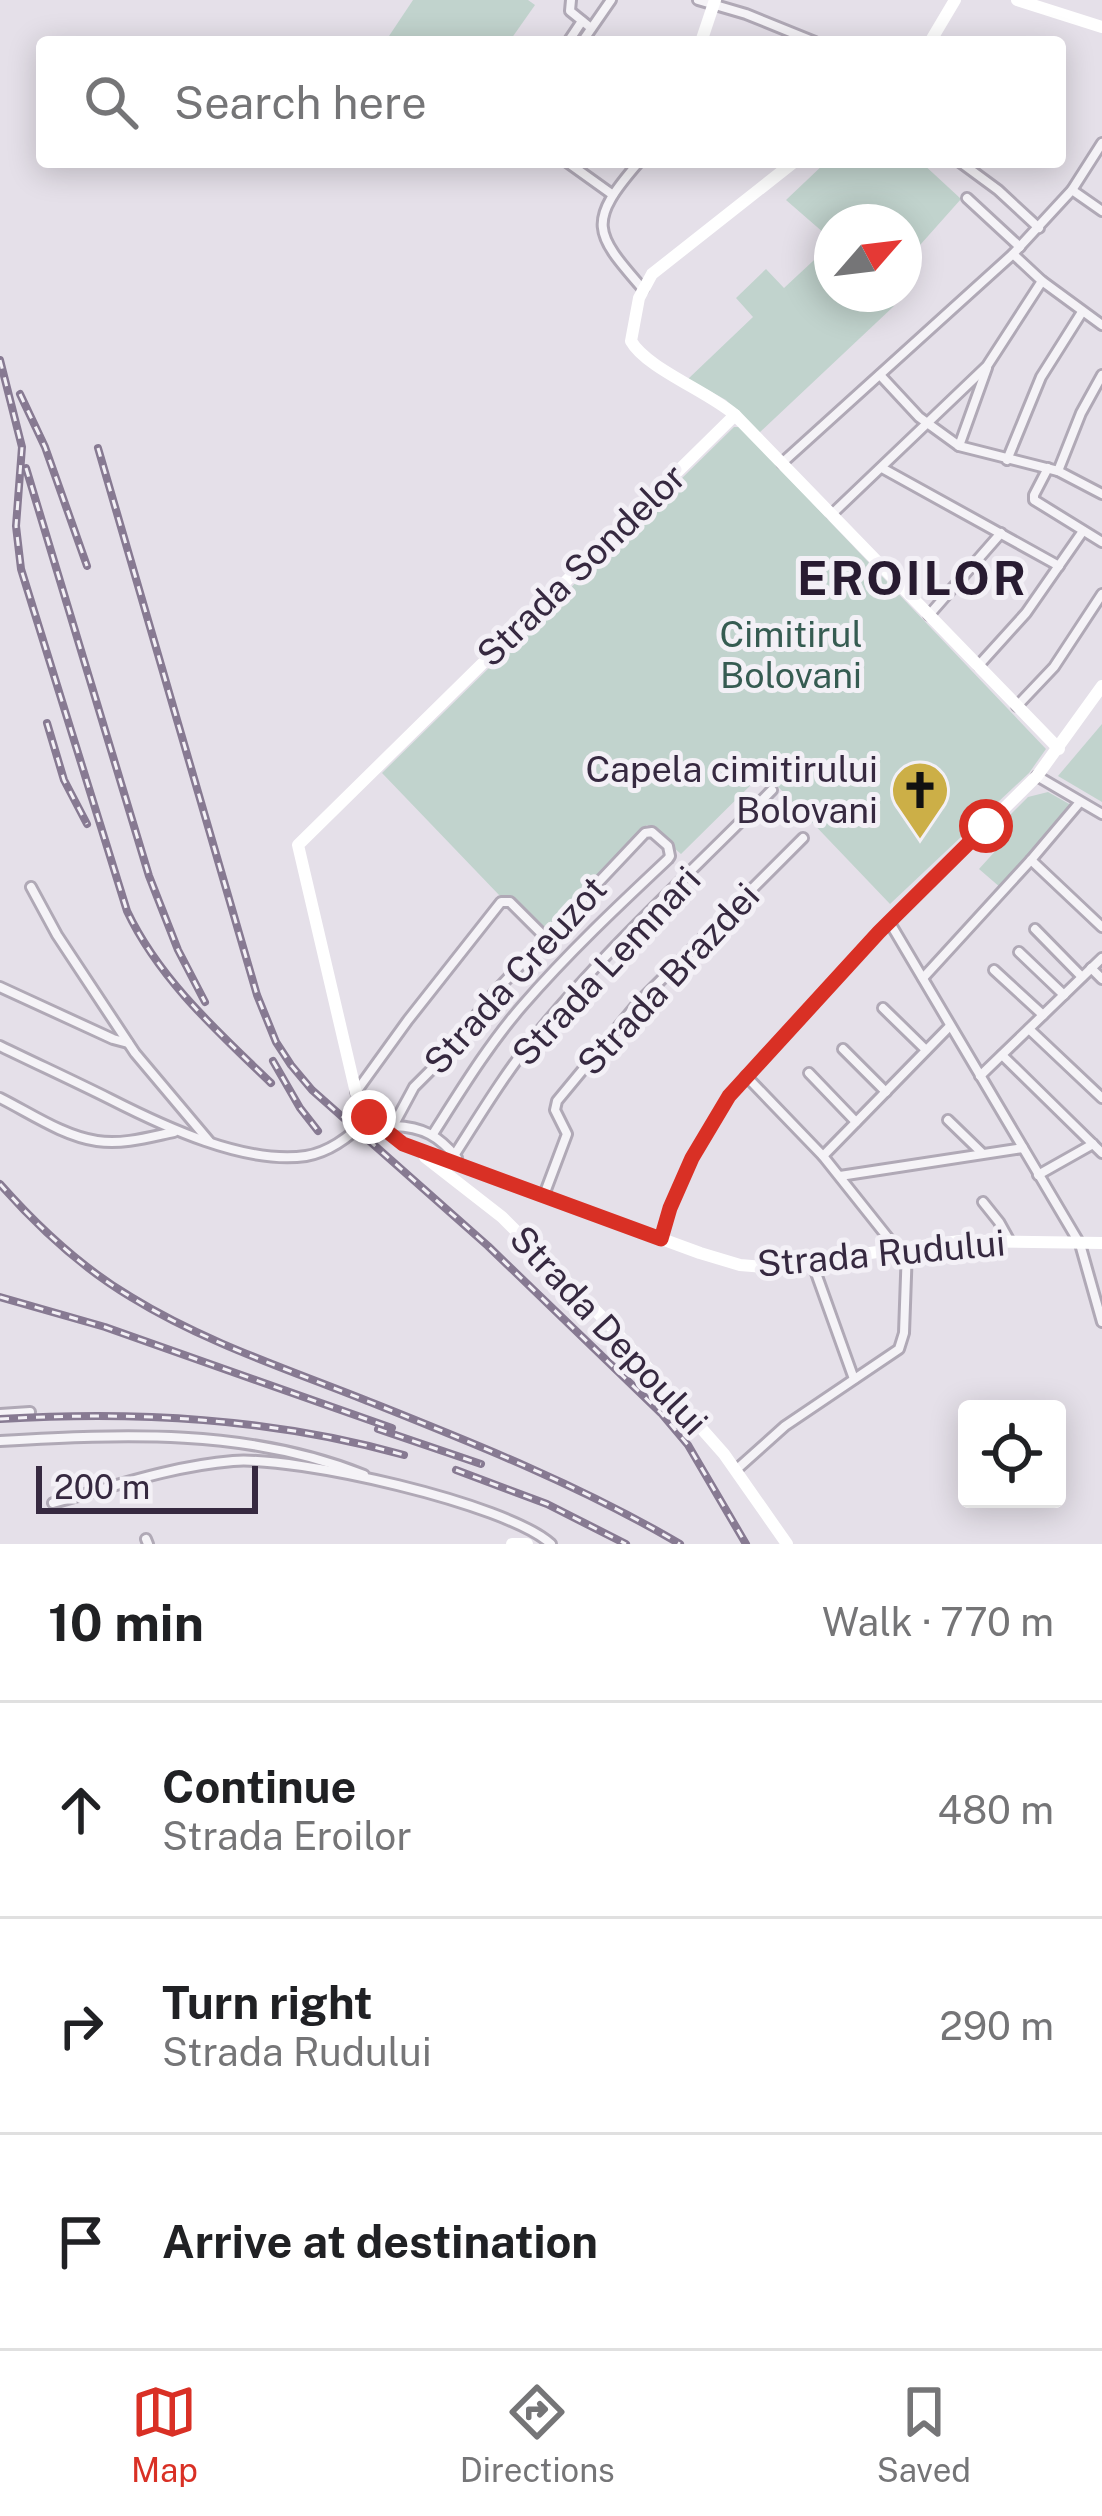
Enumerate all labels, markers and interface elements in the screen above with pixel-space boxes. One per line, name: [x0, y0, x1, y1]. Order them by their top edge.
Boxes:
search box: [36, 36, 1066, 168]
icon: search: [78, 69, 144, 135]
text: Search here: [174, 76, 427, 129]
north arrow: [814, 204, 922, 312]
street label: Strada Sondelor: [468, 455, 694, 675]
district label: EROILOR: [797, 549, 1029, 606]
park label: Cimitirul Bolovani: [719, 613, 863, 696]
place label: Capela cimitirului Bolovani: [586, 748, 878, 831]
church icon: Capela cimitirului Bolovani: [889, 759, 951, 841]
route start: [959, 799, 1013, 853]
street label: Strada Lemnari: [503, 858, 709, 1074]
street label: Strada Creuzot: [415, 868, 615, 1082]
street label: Strada Brazdei: [569, 875, 767, 1083]
route end: [342, 1090, 396, 1144]
street label: Strada Depoului: [502, 1217, 716, 1443]
street label: Strada Rudului: [755, 1221, 1007, 1285]
map controls: [958, 1400, 1066, 1508]
button: locate: [958, 1400, 1066, 1508]
scale bar: [36, 1460, 258, 1513]
text: 200 m: [54, 1468, 150, 1506]
text: 10 min: [48, 1593, 204, 1652]
text: Walk · 770 m: [822, 1599, 1054, 1645]
text: Continue: [162, 1760, 356, 1813]
icon: ahead: [48, 1777, 114, 1843]
text: 480 m: [937, 1787, 1054, 1833]
text: Strada Eroilor: [162, 1813, 412, 1859]
text: Turn right: [162, 1976, 373, 2029]
icon: right: [48, 1993, 114, 2059]
text: 290 m: [940, 2003, 1054, 2049]
text: Strada Rudului: [162, 2029, 432, 2075]
icon: arrive: [48, 2209, 114, 2275]
text: Arrive at destination: [162, 2215, 598, 2268]
tab: Map: [131, 2379, 198, 2489]
tab: Directions: [460, 2379, 615, 2489]
tab: Saved: [877, 2379, 971, 2489]

